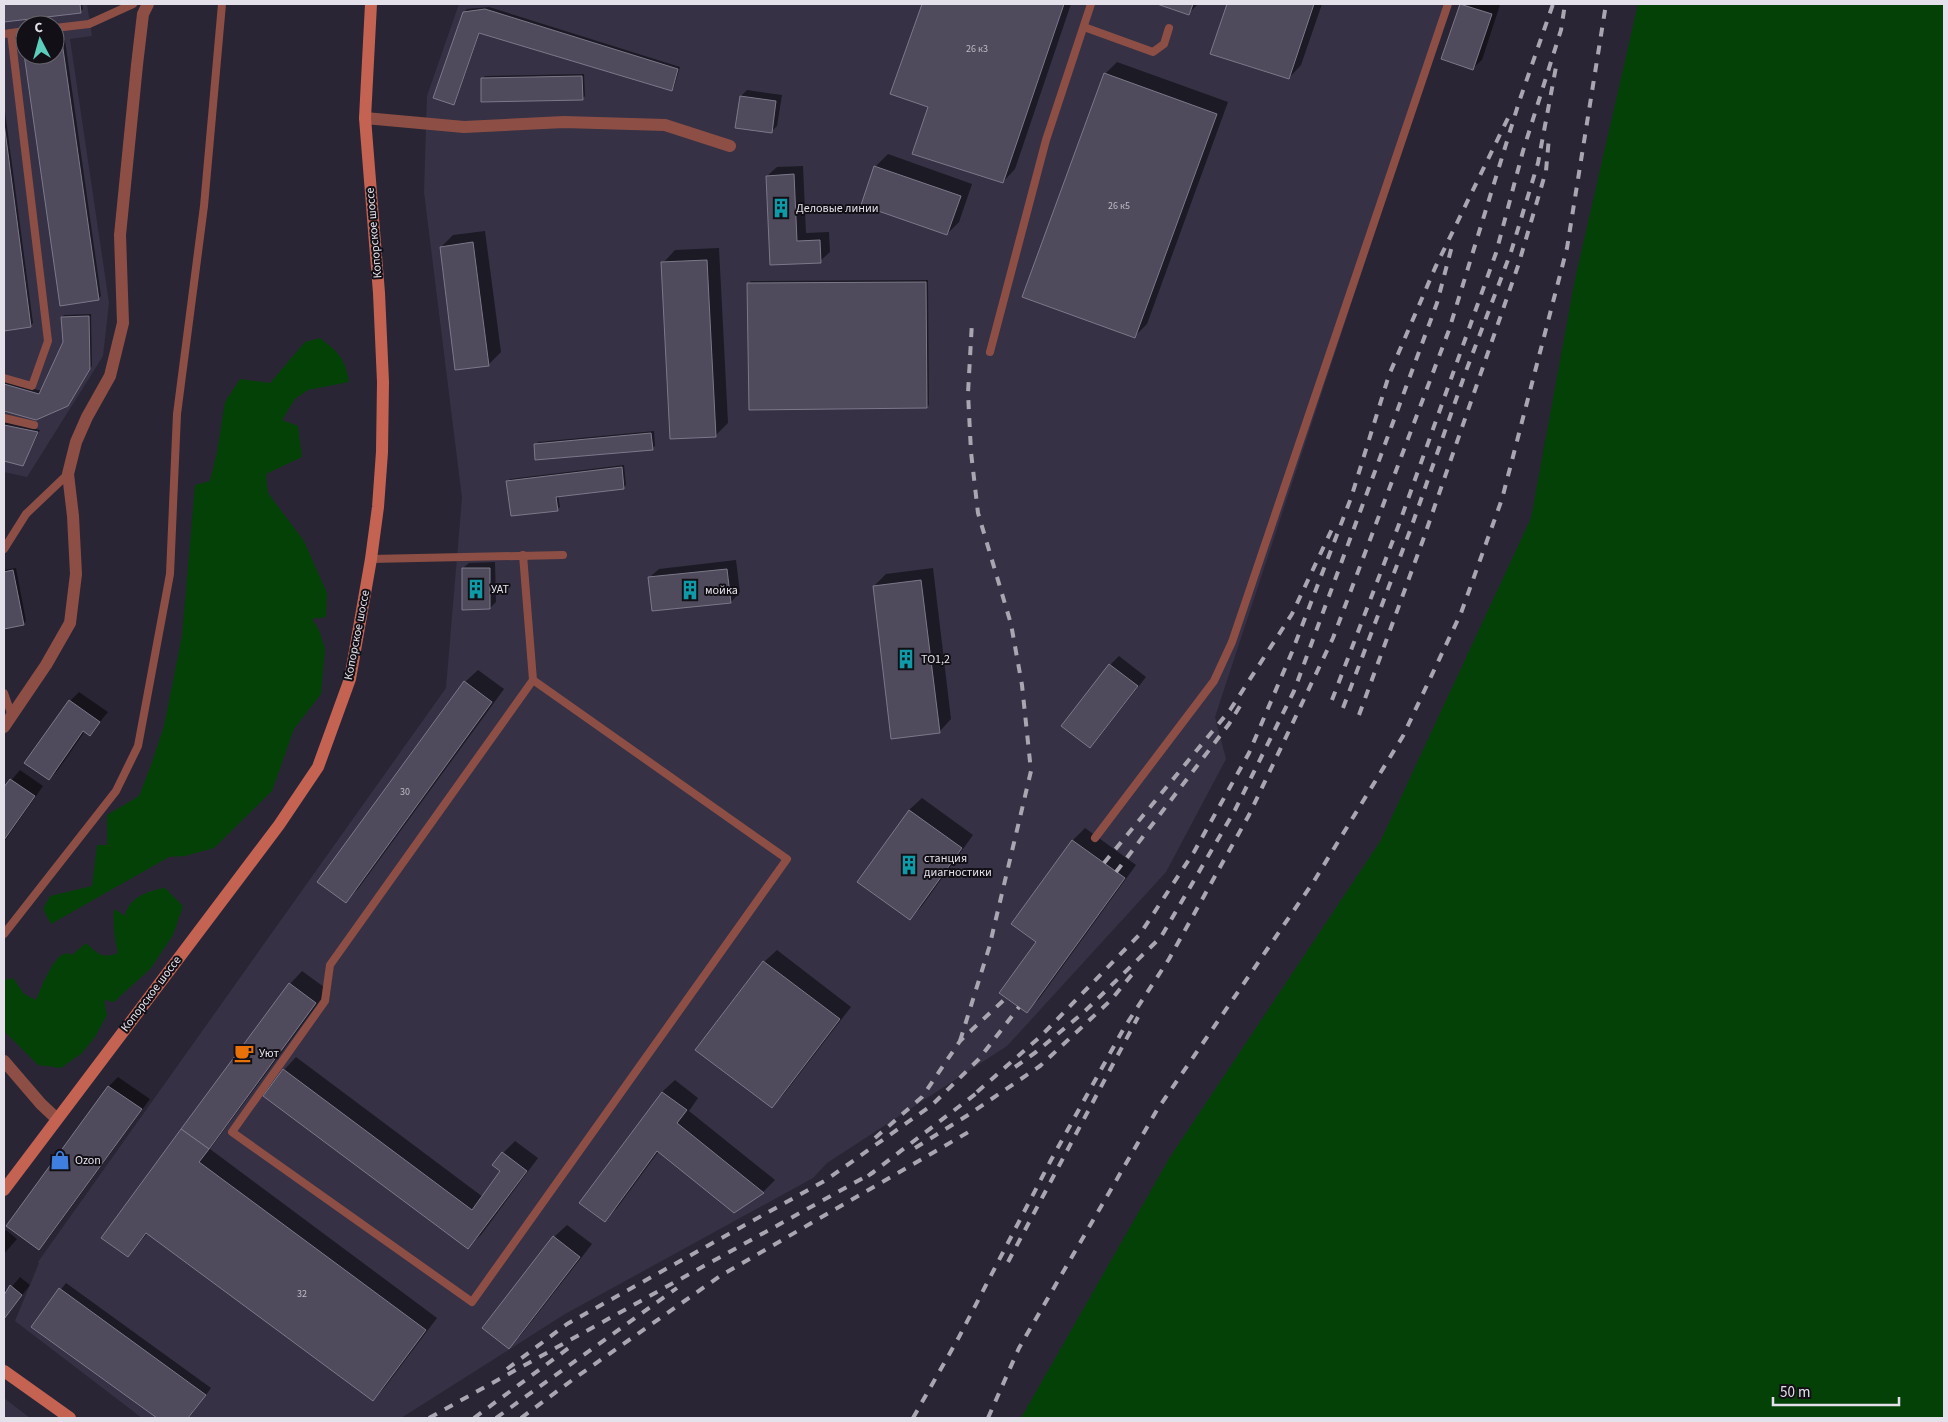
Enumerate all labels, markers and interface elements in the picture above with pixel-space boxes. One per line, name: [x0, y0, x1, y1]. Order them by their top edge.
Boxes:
north arrow: [15, 15, 65, 65]
text: С: [34, 18, 44, 38]
house number: 26 к3: [966, 42, 988, 56]
street label: Копорское шоссе: [362, 187, 386, 279]
building icon: Деловые линии: [770, 197, 792, 219]
house number: 26 к5: [1108, 199, 1130, 213]
place label: Деловые линии: [796, 200, 879, 217]
building icon: УАТ: [465, 578, 487, 600]
building icon: мойка: [679, 579, 701, 601]
place label: УАТ: [491, 581, 510, 598]
place label: мойка: [705, 582, 738, 599]
street label: Копорское шоссе: [340, 589, 374, 681]
building icon: ТО1,2: [895, 648, 917, 670]
place label: ТО1,2: [921, 651, 950, 668]
house number: 30: [400, 785, 410, 799]
place label: станция диагностики: [924, 850, 992, 881]
building icon: станция диагностики: [898, 854, 920, 876]
street label: Копорское шоссе: [117, 952, 185, 1035]
cafe icon: Уют: [233, 1042, 255, 1064]
place label: Уют: [259, 1045, 279, 1062]
shop icon: Ozon: [49, 1149, 71, 1171]
place label: Ozon: [75, 1152, 101, 1169]
house number: 32: [297, 1287, 307, 1301]
scale bar: [1773, 1374, 1899, 1406]
text: 50 m: [1780, 1382, 1810, 1403]

